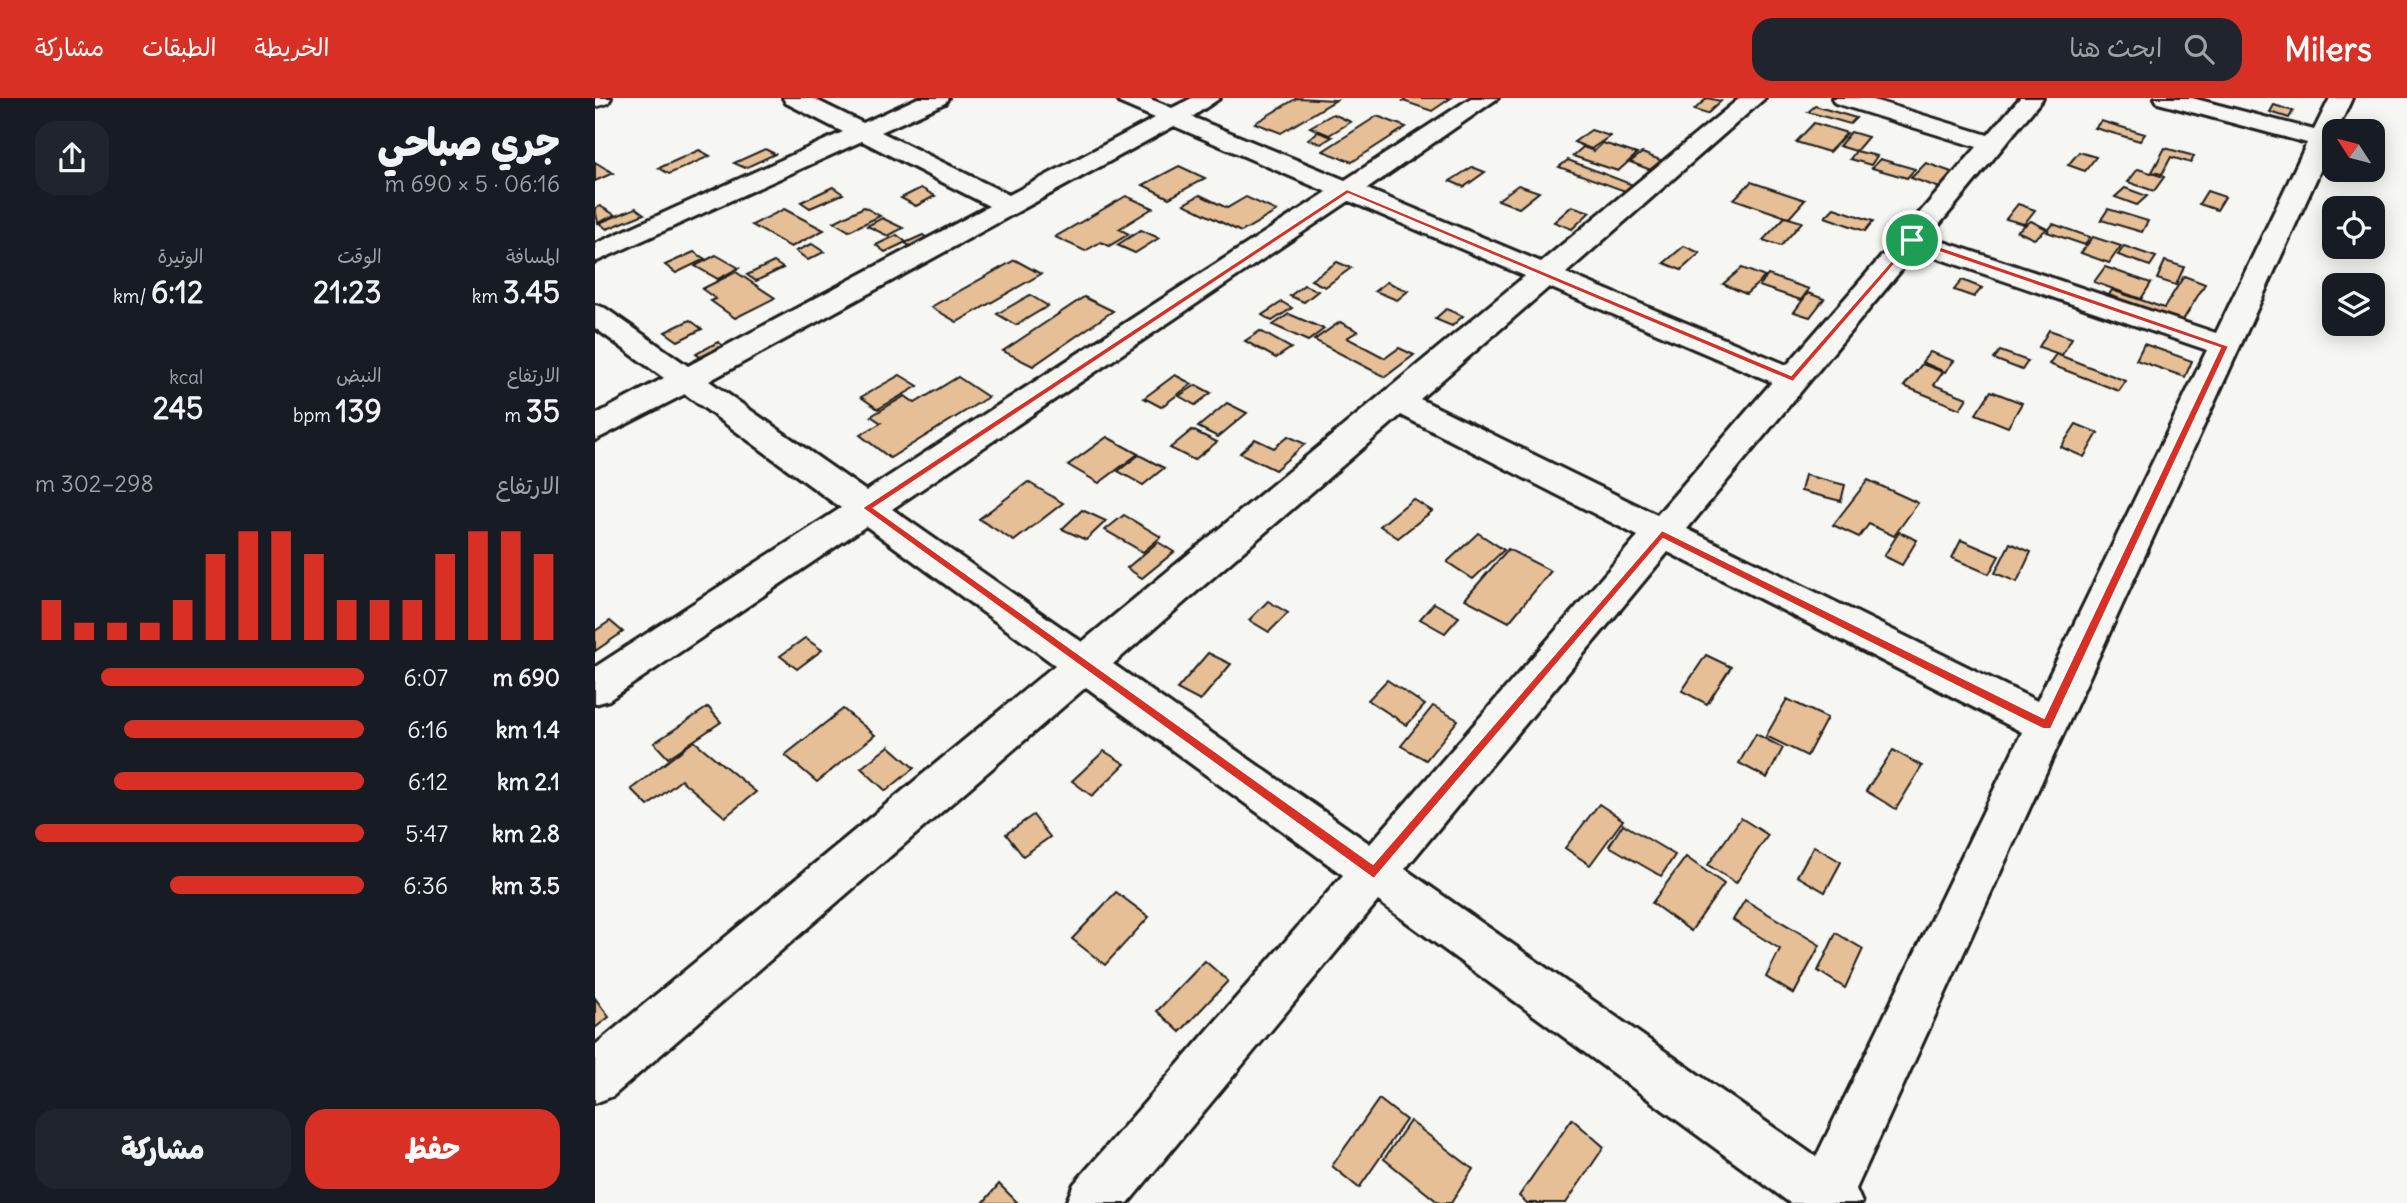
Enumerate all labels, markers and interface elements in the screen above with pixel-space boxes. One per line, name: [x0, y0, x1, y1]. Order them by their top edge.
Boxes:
search box: [1752, 18, 2242, 81]
text: Milers: [2284, 28, 2372, 70]
icon: search: [2180, 30, 2218, 68]
text: ابحث هنا: [2069, 31, 2162, 64]
text: مشاركة: [35, 32, 104, 62]
text: الطبقات: [142, 32, 217, 62]
text: الخريطة: [255, 32, 329, 62]
text: جري صباحي: [378, 119, 560, 166]
north arrow: [2322, 119, 2385, 182]
map controls: [2322, 119, 2385, 336]
button: share: [35, 121, 109, 195]
text: 06:16 · 5 × 690 m: [385, 169, 560, 198]
button: locate: [2322, 196, 2385, 259]
pin: [1882, 210, 1942, 270]
icon: arrive: [1893, 221, 1931, 259]
text: الوتيرة: [157, 244, 203, 268]
text: الوقت: [337, 244, 382, 268]
text: المسافة: [506, 244, 560, 268]
text: 6:12: [151, 273, 203, 311]
text: 21:23: [313, 273, 382, 311]
text: 3.45: [503, 273, 560, 311]
button: layers: [2322, 273, 2385, 336]
text: /km: [113, 284, 151, 308]
text: km: [472, 284, 503, 308]
text: النبض: [336, 363, 382, 387]
text: الارتفاع: [507, 363, 560, 387]
text: kcal: [169, 365, 203, 389]
text: 245: [153, 389, 203, 427]
text: 139: [335, 392, 382, 430]
text: 35: [526, 392, 560, 430]
text: bpm: [293, 403, 335, 427]
text: m: [505, 403, 526, 427]
text: 298–302 m: [35, 469, 154, 498]
text: الارتفاع: [496, 471, 560, 500]
text: 6:07: [403, 663, 448, 692]
text: 690 m: [493, 663, 560, 692]
text: 6:16: [407, 715, 448, 744]
text: 1.4 km: [496, 715, 560, 744]
text: 6:12: [408, 767, 448, 796]
text: 2.1 km: [497, 767, 560, 796]
text: 5:47: [405, 819, 448, 848]
text: 2.8 km: [492, 819, 560, 848]
text: 6:36: [403, 871, 448, 900]
text: 3.5 km: [492, 871, 560, 900]
button: مشاركة: [35, 1109, 291, 1189]
button: حفظ: [305, 1109, 560, 1189]

